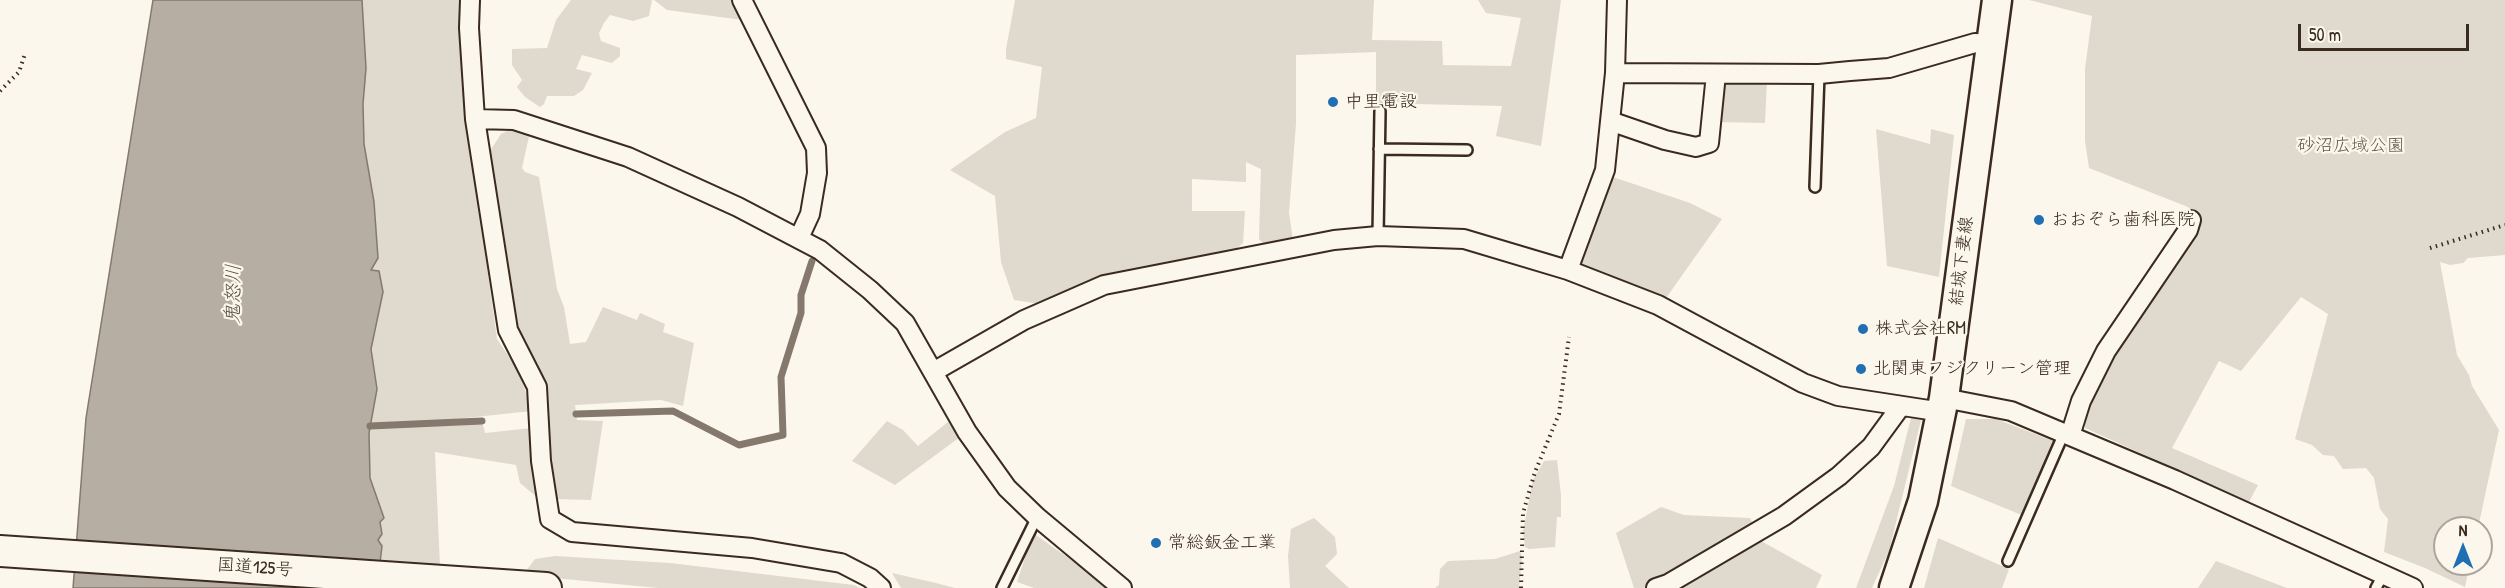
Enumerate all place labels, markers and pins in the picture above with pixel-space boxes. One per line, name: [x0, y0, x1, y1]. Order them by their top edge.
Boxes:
place label: 中里電設: [1345, 91, 1417, 113]
marker: 中里電設: [1326, 95, 1340, 109]
place label: おおぞら歯科医院: [2051, 209, 2195, 231]
marker: おおぞら歯科医院: [2032, 213, 2046, 227]
place label: 株式会社RM: [1875, 318, 1966, 340]
marker: 株式会社RM: [1856, 322, 1870, 336]
place label: 北関東フジクリーン管理: [1873, 358, 2071, 380]
marker: 北関東フジクリーン管理: [1854, 362, 1868, 376]
place label: 常総鈑金工業: [1168, 532, 1276, 554]
marker: 常総鈑金工業: [1149, 536, 1163, 550]

